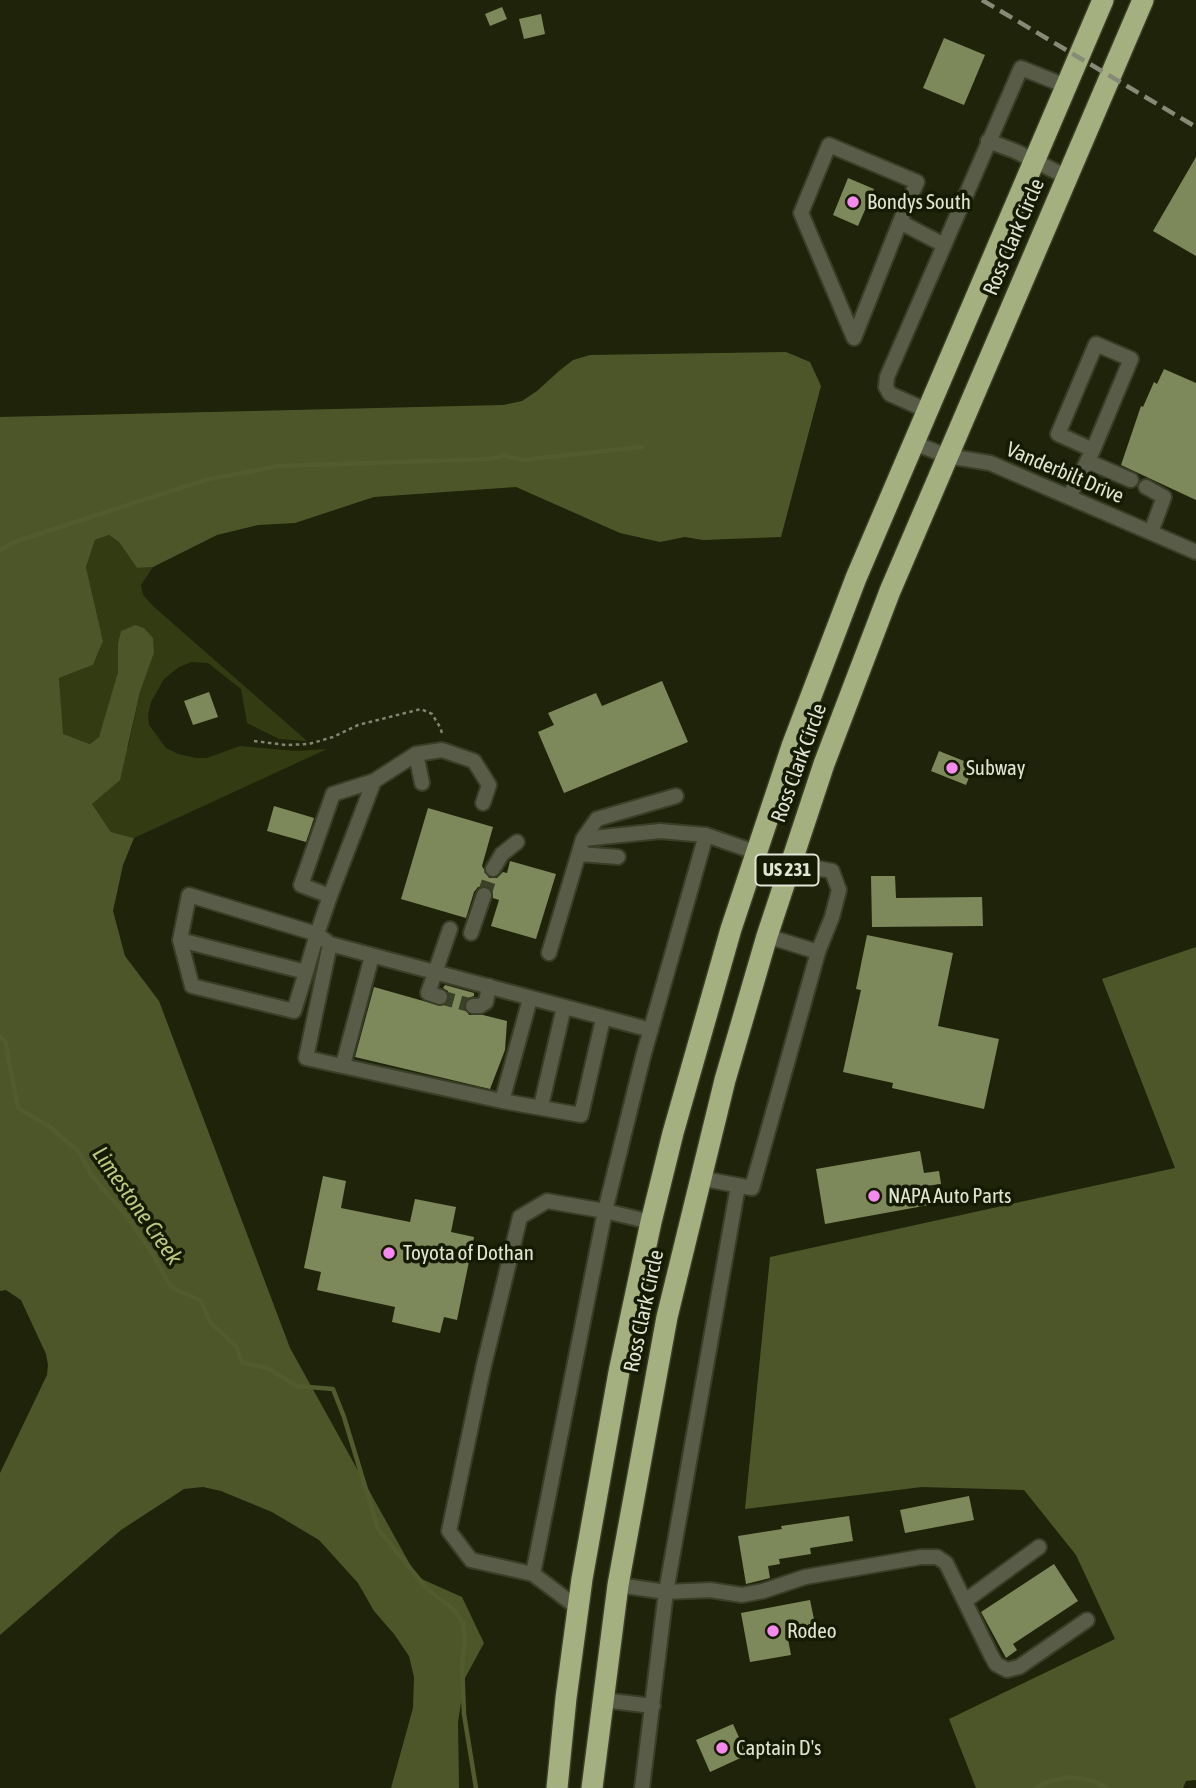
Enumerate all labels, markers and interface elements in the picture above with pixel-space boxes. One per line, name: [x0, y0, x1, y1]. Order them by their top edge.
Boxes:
street label: Ross Clark Circle: [978, 175, 1050, 299]
place label: Bondys South: [867, 189, 971, 215]
marker: Bondys South: [845, 194, 861, 210]
street label: Vanderbilt Drive: [1002, 437, 1128, 509]
street label: Ross Clark Circle: [766, 700, 832, 826]
place label: Subway: [966, 755, 1025, 781]
marker: Subway: [944, 760, 960, 776]
road number: US 231: [756, 855, 818, 886]
water label: Limestone Creek: [86, 1141, 188, 1271]
place label: NAPA Auto Parts: [888, 1183, 1011, 1209]
marker: NAPA Auto Parts: [866, 1188, 882, 1204]
place label: Toyota of Dothan: [403, 1240, 534, 1266]
marker: Toyota of Dothan: [381, 1245, 397, 1261]
street label: Ross Clark Circle: [619, 1248, 669, 1374]
place label: Rodeo: [787, 1618, 837, 1644]
marker: Rodeo: [765, 1623, 781, 1639]
place label: Captain D's: [736, 1735, 821, 1761]
marker: Captain D's: [714, 1740, 730, 1756]

